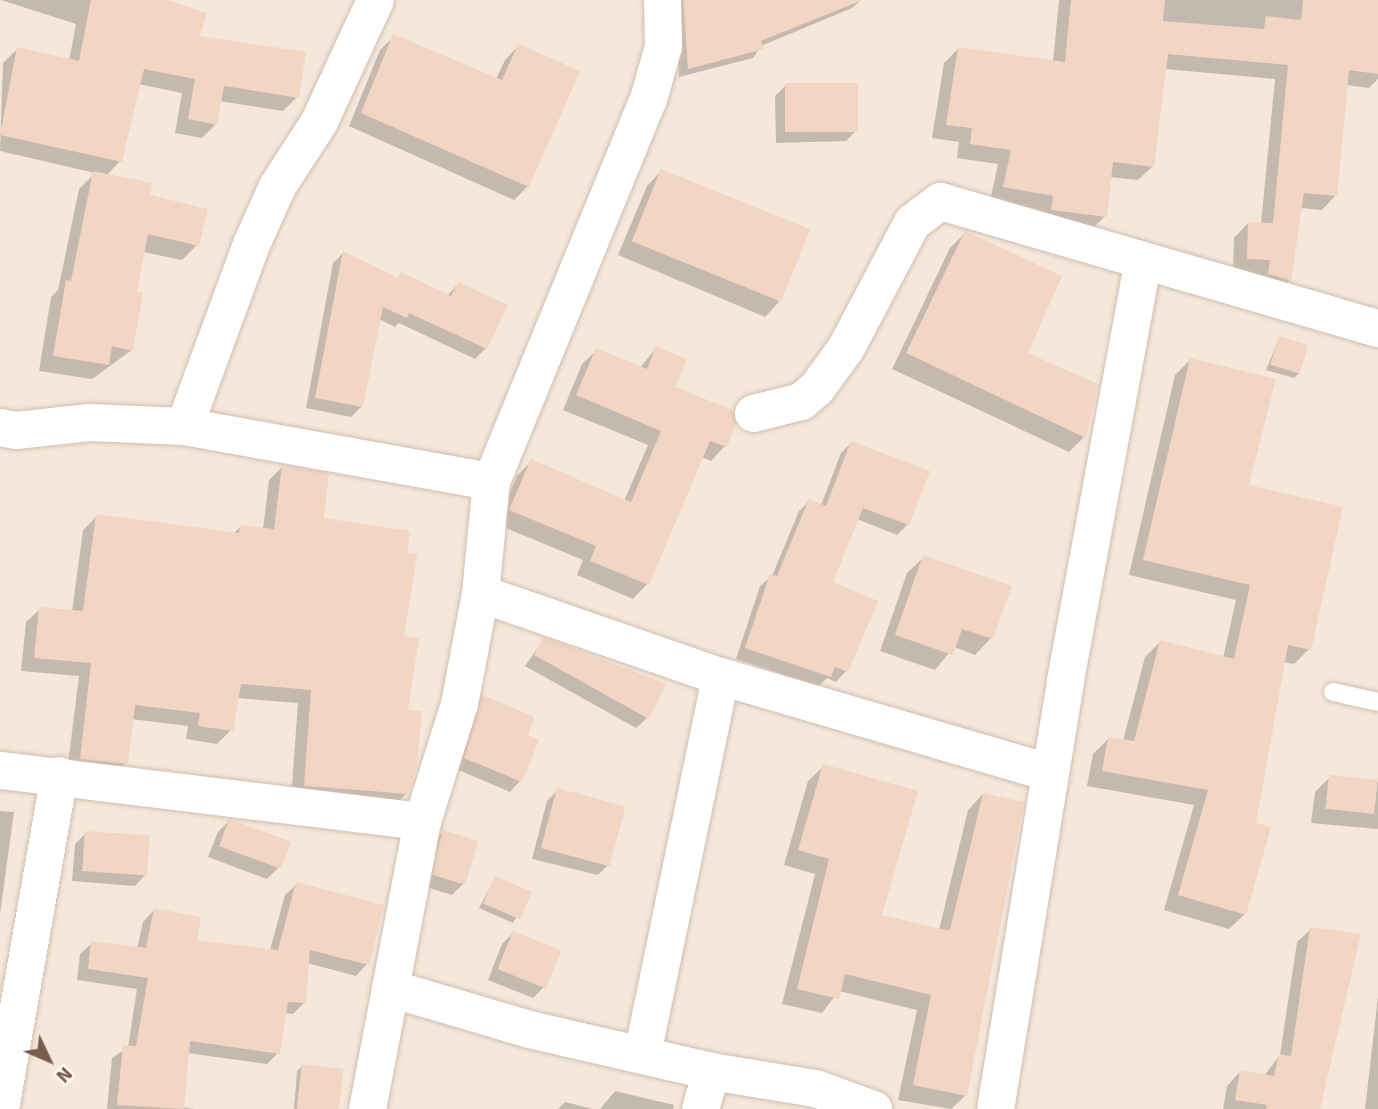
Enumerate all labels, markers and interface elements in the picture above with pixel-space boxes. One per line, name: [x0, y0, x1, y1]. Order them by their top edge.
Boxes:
north arrow: [14, 1025, 84, 1095]
text: N: [51, 1061, 77, 1088]

